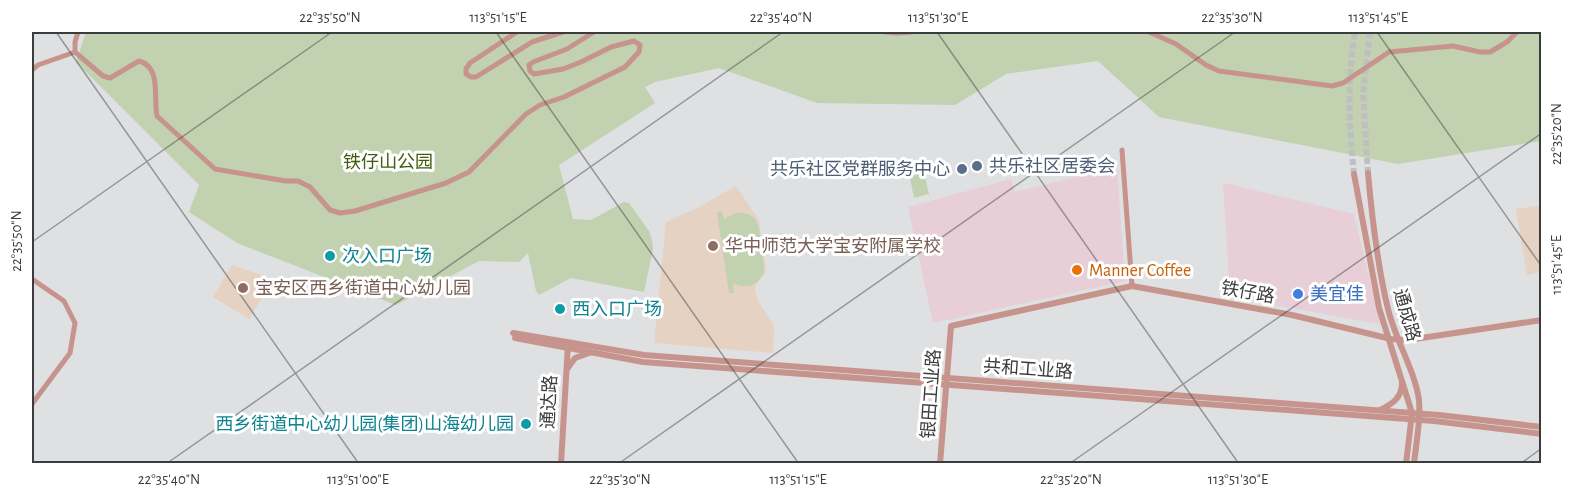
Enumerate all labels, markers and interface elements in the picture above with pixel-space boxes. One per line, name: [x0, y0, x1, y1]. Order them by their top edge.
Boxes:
text: 22°35'50"N: [299, 10, 361, 25]
text: 113°51'15"E: [469, 10, 527, 25]
text: 22°35'40"N: [750, 10, 812, 25]
text: 113°51'30"E: [908, 10, 968, 25]
text: 22°35'30"N: [1201, 10, 1263, 25]
text: 113°51'45"E: [1348, 10, 1408, 25]
text: 22°35'20"N: [1549, 103, 1564, 165]
park label: 铁仔山公园: [343, 152, 433, 172]
place label: 共乐社区居委会: [989, 156, 1115, 176]
place label: 共乐社区党群服务中心: [770, 159, 950, 179]
marker: 共乐社区居委会: [970, 159, 984, 173]
marker: 共乐社区党群服务中心: [955, 162, 969, 176]
text: 22°35'50"N: [9, 210, 24, 272]
text: 113°51'45"E: [1549, 235, 1564, 295]
place label: 华中师范大学宝安附属学校: [725, 236, 941, 256]
marker: 华中师范大学宝安附属学校: [706, 239, 720, 253]
place label: 次入口广场: [342, 246, 432, 266]
marker: 次入口广场: [323, 249, 337, 263]
place label: Manner Coffee: [1089, 262, 1191, 280]
marker: Manner Coffee: [1070, 263, 1084, 277]
street label: 铁仔路: [1220, 277, 1276, 307]
place label: 宝安区西乡街道中心幼儿园: [255, 278, 471, 298]
marker: 宝安区西乡街道中心幼儿园: [236, 281, 250, 295]
place label: 美宜佳: [1310, 284, 1364, 304]
street label: 通成路: [1390, 286, 1424, 344]
marker: 美宜佳: [1291, 287, 1305, 301]
place label: 西入口广场: [572, 299, 662, 319]
marker: 西入口广场: [553, 302, 567, 316]
street label: 银田工业路: [918, 348, 944, 440]
street label: 共和工业路: [982, 356, 1074, 382]
street label: 通达路: [538, 375, 560, 429]
place label: 西乡街道中心幼儿园(集团)山海幼儿园: [215, 414, 514, 434]
marker: 西乡街道中心幼儿园(集团)山海幼儿园: [519, 417, 533, 431]
text: 22°35'40"N: [138, 472, 200, 487]
text: 113°51'00"E: [327, 472, 389, 487]
text: 22°35'30"N: [589, 472, 651, 487]
text: 113°51'15"E: [769, 472, 827, 487]
text: 22°35'20"N: [1040, 472, 1102, 487]
text: 113°51'30"E: [1208, 472, 1268, 487]

